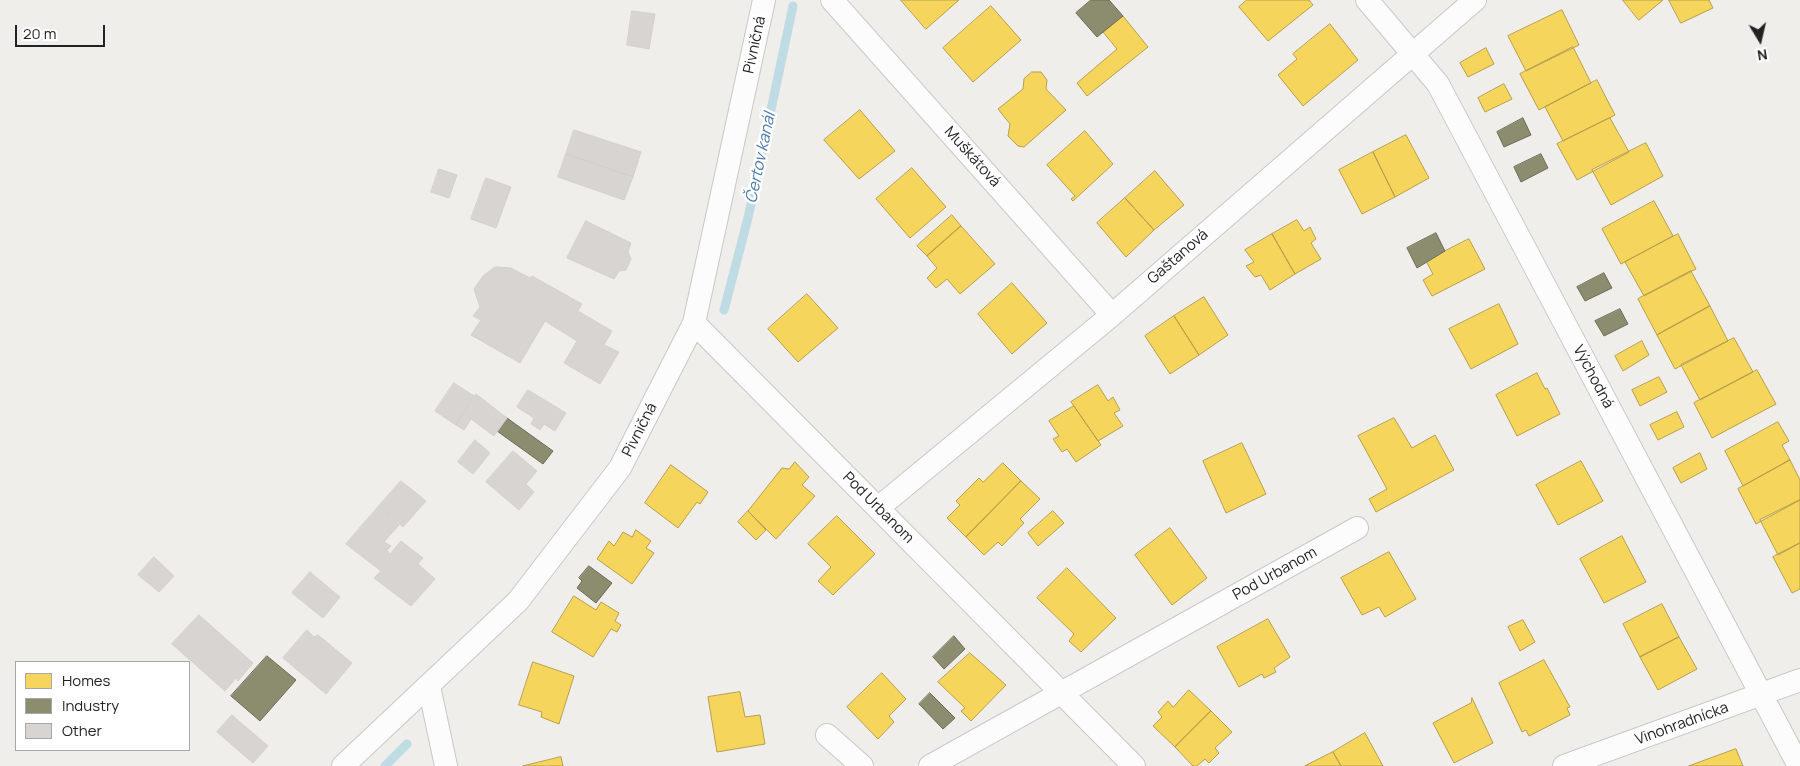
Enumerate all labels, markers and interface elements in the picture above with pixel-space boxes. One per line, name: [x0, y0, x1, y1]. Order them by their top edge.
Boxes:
scale bar: [18, 15, 108, 47]
street label: Pivničná: [740, 15, 770, 75]
north arrow: [1735, 15, 1785, 65]
text: 20 m: [23, 23, 56, 44]
text: N: [1756, 45, 1769, 65]
water label: Čertov kanál: [742, 111, 780, 205]
street label: Muškátová: [940, 123, 1004, 191]
street label: Gaštanová: [1144, 226, 1212, 288]
street label: Východná: [1569, 342, 1617, 412]
street label: Pivničná: [619, 400, 661, 460]
street label: Pod Urbanom: [839, 469, 917, 547]
street label: Pod Urbanom: [1230, 543, 1320, 605]
legend: [15, 661, 190, 751]
text: Homes: [62, 670, 110, 691]
text: Industry: [62, 695, 119, 716]
street label: Vinohradnícka: [1633, 699, 1731, 749]
text: Other: [62, 720, 102, 741]

